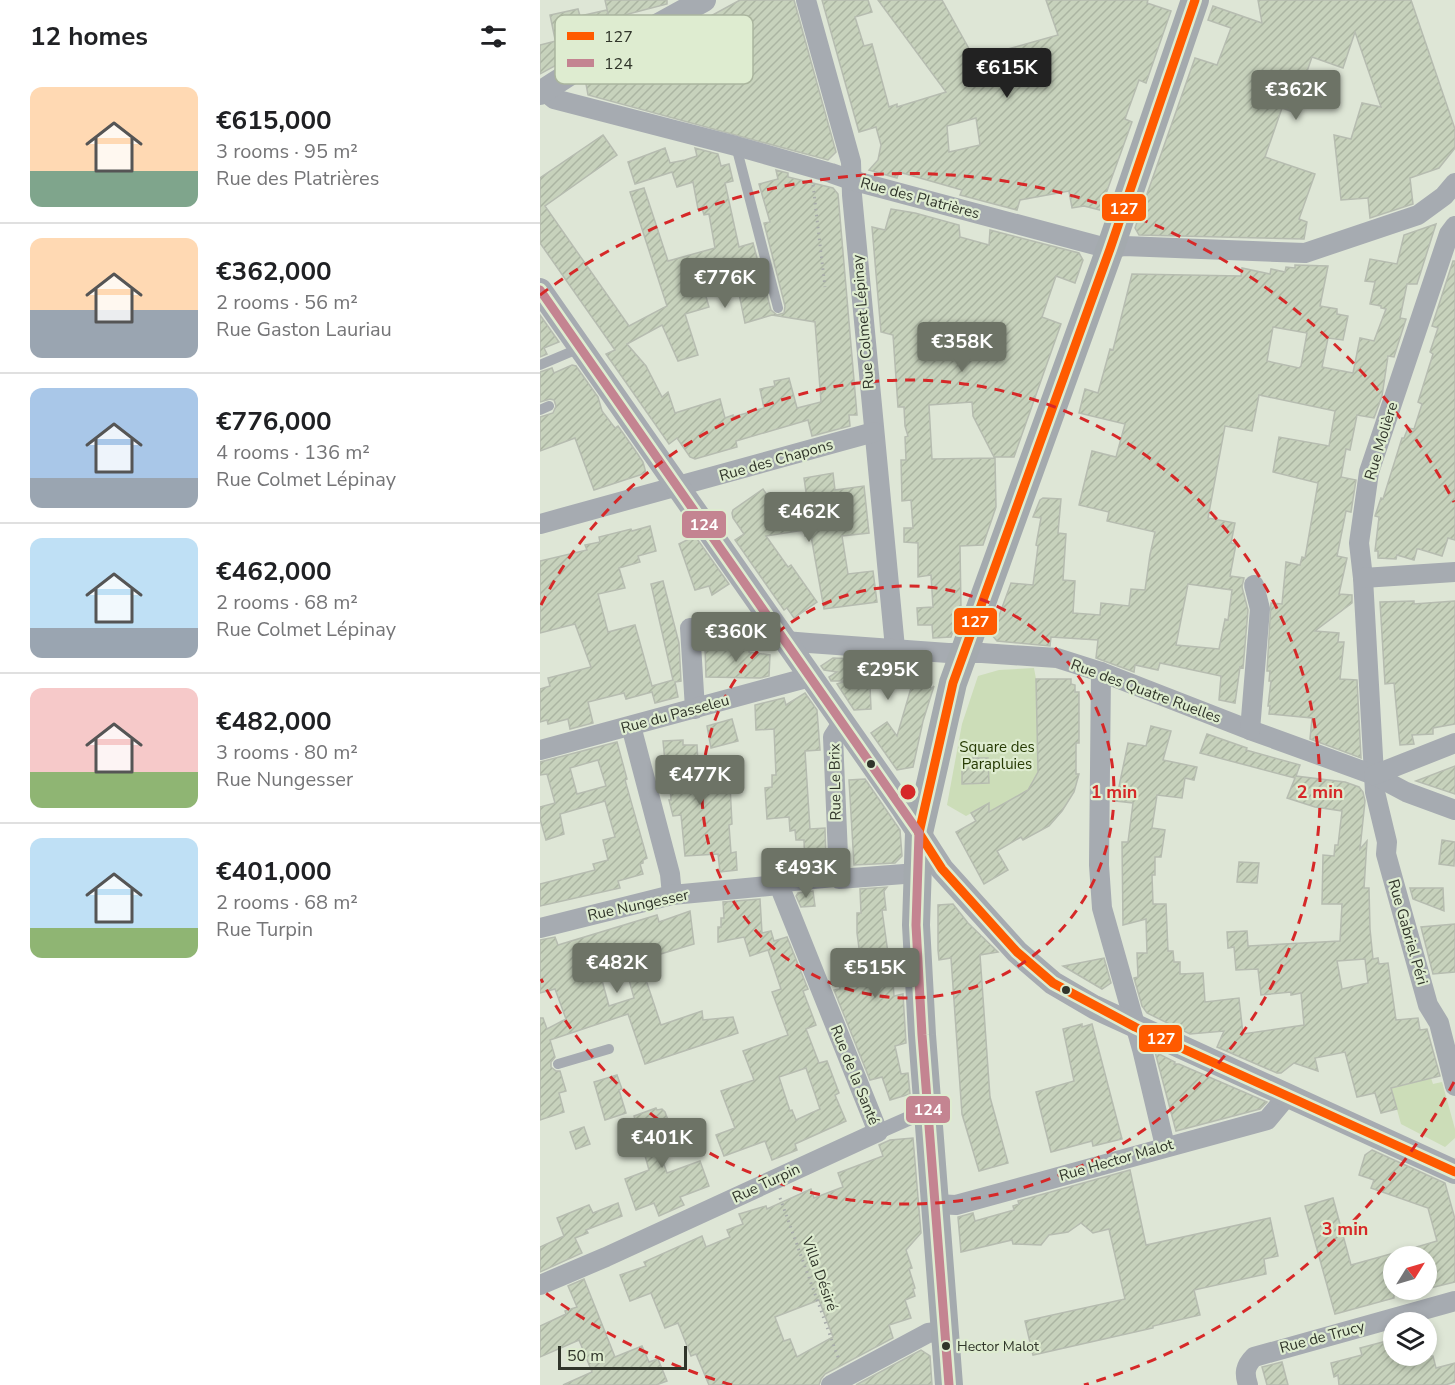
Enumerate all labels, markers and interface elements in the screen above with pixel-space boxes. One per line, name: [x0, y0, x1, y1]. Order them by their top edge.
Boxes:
legend: [555, 15, 753, 84]
text: 12 homes: [30, 19, 148, 54]
icon: filters: [477, 20, 510, 53]
text: 127: [604, 26, 633, 48]
pin: €615K: [965, 48, 1049, 99]
text: 124: [604, 53, 633, 75]
text: €615K: [976, 54, 1038, 81]
pin: €362K: [1254, 70, 1338, 121]
text: €362K: [1265, 76, 1327, 103]
text: €615,000: [216, 103, 332, 138]
icon: home: [78, 111, 150, 183]
text: 3 rooms · 95 m²: [216, 138, 358, 165]
text: Rue des Platrières: [216, 165, 379, 192]
street label: Rue des Platrières: [858, 172, 982, 224]
line badge: 127: [1101, 193, 1147, 222]
text: 127: [1110, 198, 1138, 220]
text: €362,000: [216, 254, 332, 289]
street label: Rue Colmet Lépinay: [847, 254, 879, 390]
pin: €776K: [683, 258, 767, 309]
icon: home: [78, 262, 150, 334]
text: €776K: [694, 264, 756, 291]
text: 2 rooms · 56 m²: [216, 289, 358, 316]
text: Rue Gaston Lauriau: [216, 316, 392, 343]
pin: €358K: [920, 322, 1004, 373]
text: €358K: [931, 328, 993, 355]
street label: Rue Molière: [1360, 400, 1402, 482]
text: €776,000: [216, 404, 332, 439]
icon: home: [78, 412, 150, 484]
street label: Rue des Chapons: [717, 434, 835, 486]
text: 4 rooms · 136 m²: [216, 439, 370, 466]
text: Rue Colmet Lépinay: [216, 466, 396, 493]
pin: €462K: [767, 492, 851, 543]
text: €462K: [778, 498, 840, 525]
line badge: 124: [681, 510, 727, 539]
text: 124: [690, 514, 719, 536]
text: €462,000: [216, 554, 332, 589]
icon: home: [78, 562, 150, 634]
text: 2 rooms · 68 m²: [216, 589, 358, 616]
line badge: 127: [953, 607, 998, 636]
text: 127: [961, 611, 989, 633]
pin: €360K: [694, 612, 778, 663]
text: Rue Colmet Lépinay: [216, 616, 396, 643]
text: €360K: [705, 618, 767, 645]
pin: €295K: [846, 650, 930, 701]
street label: Rue des Quatre Ruelles: [1068, 654, 1224, 728]
text: €295K: [857, 656, 919, 683]
street label: Rue du Passeleu: [619, 690, 731, 738]
text: €482,000: [216, 704, 332, 739]
icon: home: [78, 712, 150, 784]
park label: Square des Parapluies: [959, 737, 1035, 774]
text: 3 rooms · 80 m²: [216, 739, 358, 766]
street label: Rue Le Brix: [824, 743, 846, 821]
pin: €477K: [658, 755, 742, 806]
unlabelled marker: [865, 758, 877, 770]
text: €477K: [669, 761, 731, 788]
text: Rue Nungesser: [216, 766, 353, 793]
text: 1 min: [1091, 780, 1137, 804]
text: 2 min: [1297, 780, 1343, 804]
centre of rings: [898, 782, 918, 802]
pin: €493K: [764, 848, 848, 899]
text: €401,000: [216, 854, 332, 889]
text: €493K: [775, 854, 837, 881]
icon: home: [78, 862, 150, 934]
street label: Rue Gabriel Péri: [1383, 877, 1433, 987]
street label: Rue Nungesser: [586, 884, 691, 925]
text: 2 rooms · 68 m²: [216, 889, 358, 916]
text: Rue Turpin: [216, 916, 313, 943]
pin: €482K: [575, 943, 659, 994]
pin: €515K: [833, 948, 917, 999]
text: €482K: [586, 949, 648, 976]
text: €515K: [844, 954, 906, 981]
unlabelled marker: [1060, 984, 1072, 996]
street label: Rue de la Santé: [826, 1022, 884, 1128]
line badge: 127: [1138, 1024, 1183, 1053]
text: 127: [1147, 1028, 1175, 1050]
line badge: 124: [905, 1095, 951, 1124]
text: 124: [914, 1099, 943, 1121]
pin: €401K: [620, 1118, 704, 1169]
text: €401K: [631, 1124, 693, 1151]
street label: Rue Hector Malot: [1057, 1134, 1176, 1186]
street label: Rue Turpin: [729, 1159, 803, 1207]
text: 3 min: [1322, 1217, 1368, 1241]
street label: Villa Désiré: [797, 1233, 843, 1314]
north arrow: [1383, 1246, 1437, 1300]
map controls: [1383, 1246, 1437, 1366]
button: layers: [1383, 1312, 1437, 1366]
street label: Rue de Trucy: [1277, 1316, 1367, 1358]
place label: Hector Malot: [957, 1337, 1039, 1356]
marker: Hector Malot: [940, 1340, 952, 1352]
scale bar: [558, 1343, 687, 1370]
text: 50 m: [567, 1345, 604, 1367]

